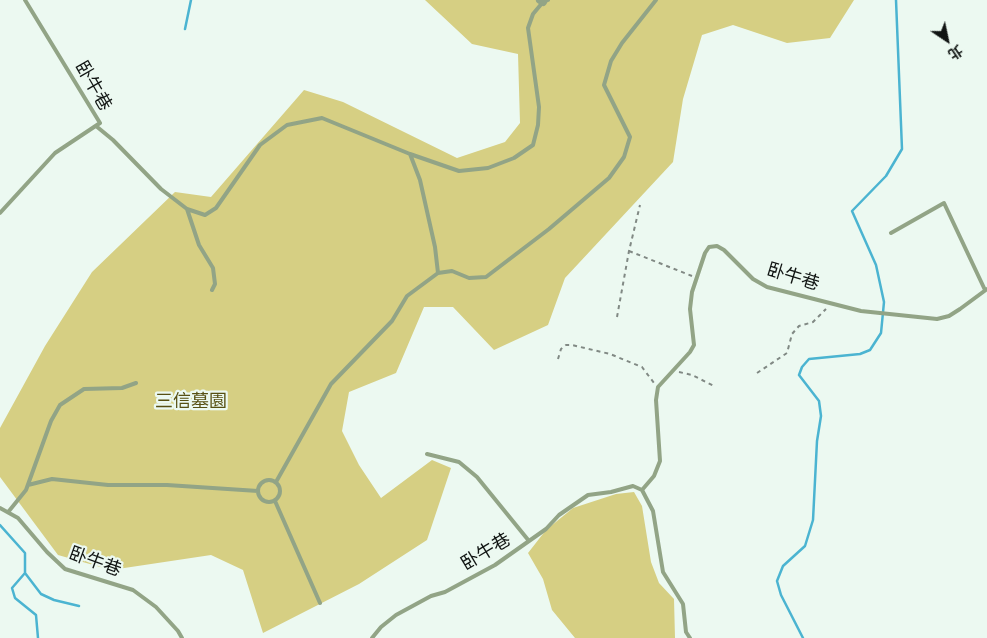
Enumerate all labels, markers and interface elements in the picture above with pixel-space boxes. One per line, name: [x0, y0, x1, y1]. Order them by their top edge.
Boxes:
north arrow: [922, 15, 972, 65]
text: 北: [945, 42, 966, 63]
street label: 卧牛巷: [70, 57, 116, 115]
street label: 卧牛巷: [764, 259, 822, 295]
park label: 三信墓園: [155, 391, 227, 413]
street label: 卧牛巷: [457, 529, 515, 575]
street label: 卧牛巷: [66, 543, 124, 581]

